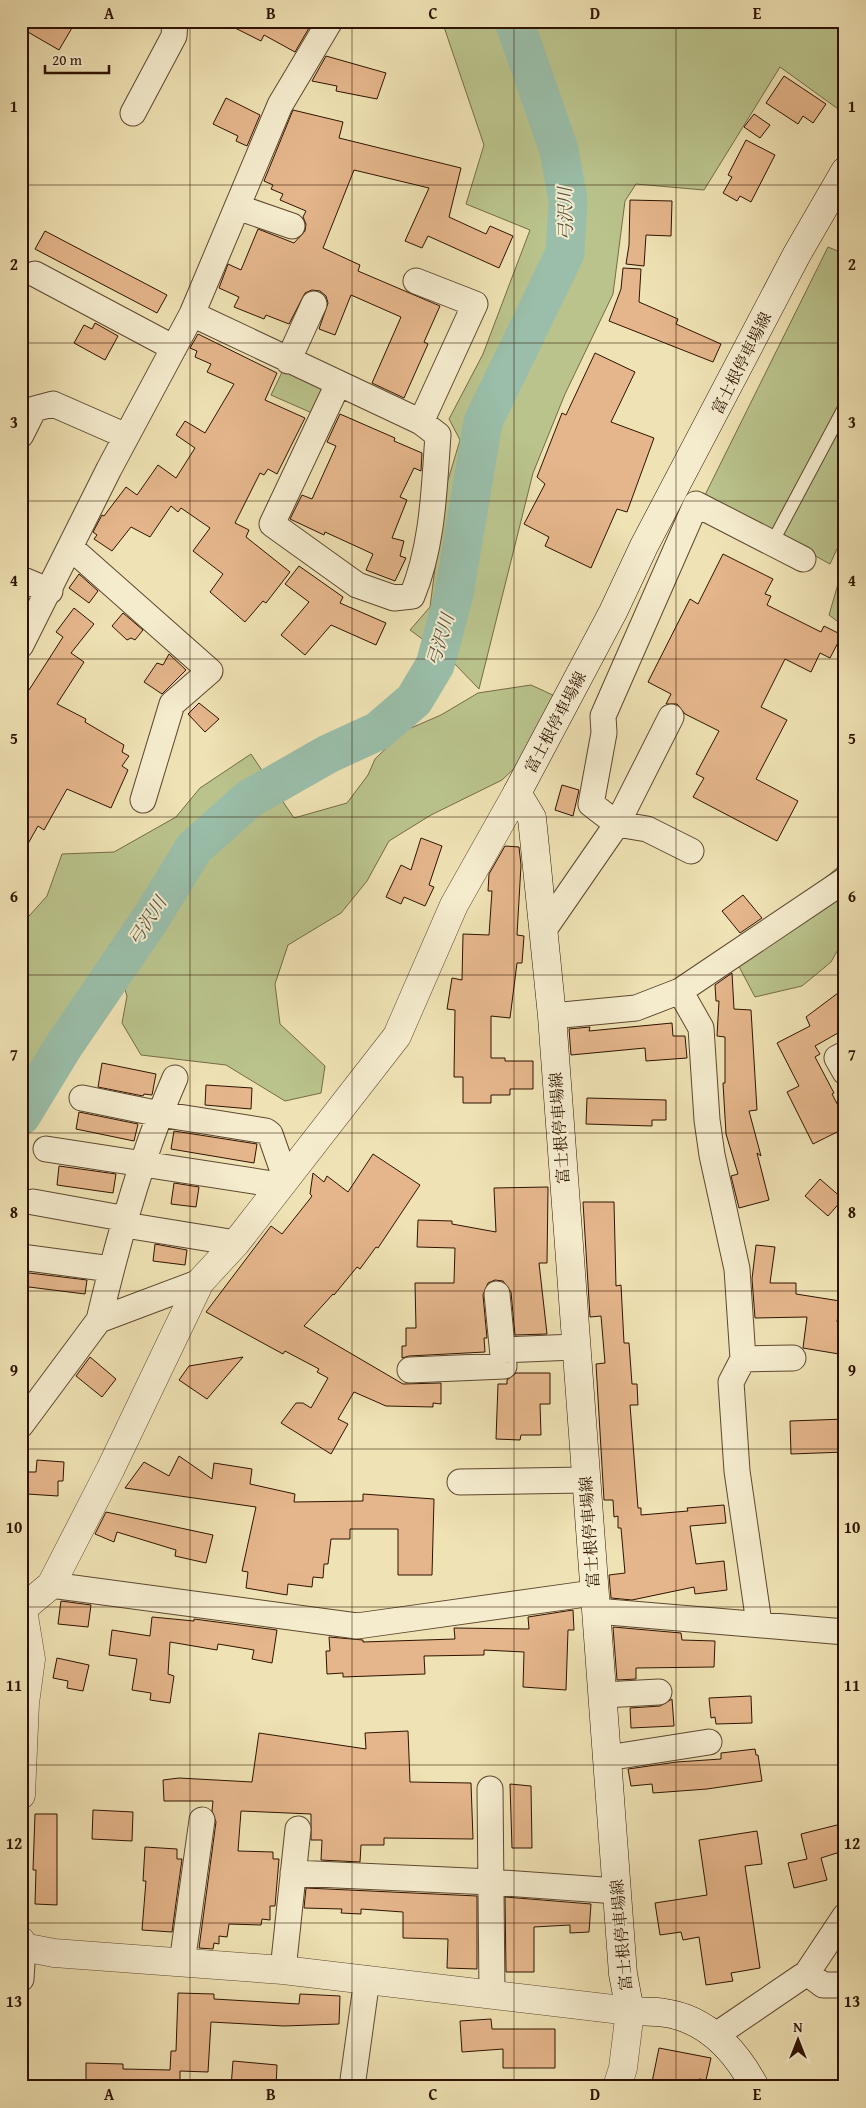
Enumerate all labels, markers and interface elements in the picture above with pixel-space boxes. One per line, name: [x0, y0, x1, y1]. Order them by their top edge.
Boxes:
text: A: [104, 1, 115, 25]
text: B: [266, 1, 276, 25]
text: C: [428, 1, 438, 25]
text: D: [590, 1, 600, 25]
text: E: [753, 1, 762, 25]
scale bar: [45, 42, 109, 74]
text: 20 m: [52, 49, 83, 70]
text: 1: [10, 94, 18, 118]
text: 1: [848, 94, 856, 118]
water label: 弓沢川: [551, 185, 579, 241]
text: 2: [10, 252, 18, 276]
text: 2: [848, 252, 856, 276]
street label: 富士根停車場線: [705, 308, 777, 418]
text: 3: [10, 410, 18, 434]
text: 3: [848, 410, 856, 434]
text: 4: [10, 568, 18, 592]
text: 4: [848, 568, 856, 592]
water label: 弓沢川: [419, 608, 461, 670]
street label: 富士根停車場線: [518, 667, 592, 777]
text: 5: [10, 726, 18, 750]
text: 5: [848, 726, 856, 750]
text: 6: [10, 884, 18, 908]
text: 6: [848, 884, 856, 908]
water label: 弓沢川: [121, 889, 174, 951]
text: 7: [10, 1042, 18, 1066]
text: 7: [848, 1042, 856, 1066]
street label: 富士根停車場線: [543, 1071, 575, 1185]
text: 8: [10, 1200, 18, 1224]
text: 8: [848, 1200, 856, 1224]
text: 9: [10, 1358, 18, 1382]
text: 9: [848, 1358, 856, 1382]
street label: 富士根停車場線: [573, 1475, 605, 1589]
text: 10: [6, 1515, 22, 1539]
text: 10: [844, 1515, 860, 1539]
text: 11: [6, 1673, 22, 1697]
text: 11: [844, 1673, 860, 1697]
text: 12: [6, 1831, 22, 1855]
text: 12: [844, 1831, 860, 1855]
street label: 富士根停車場線: [604, 1878, 638, 1992]
text: 13: [6, 1989, 22, 2013]
text: 13: [844, 1989, 860, 2013]
north arrow: [774, 2016, 824, 2066]
text: N: [793, 2017, 803, 2037]
text: A: [104, 2082, 115, 2106]
text: B: [266, 2082, 276, 2106]
text: C: [428, 2082, 438, 2106]
text: D: [590, 2082, 600, 2106]
text: E: [753, 2082, 762, 2106]

